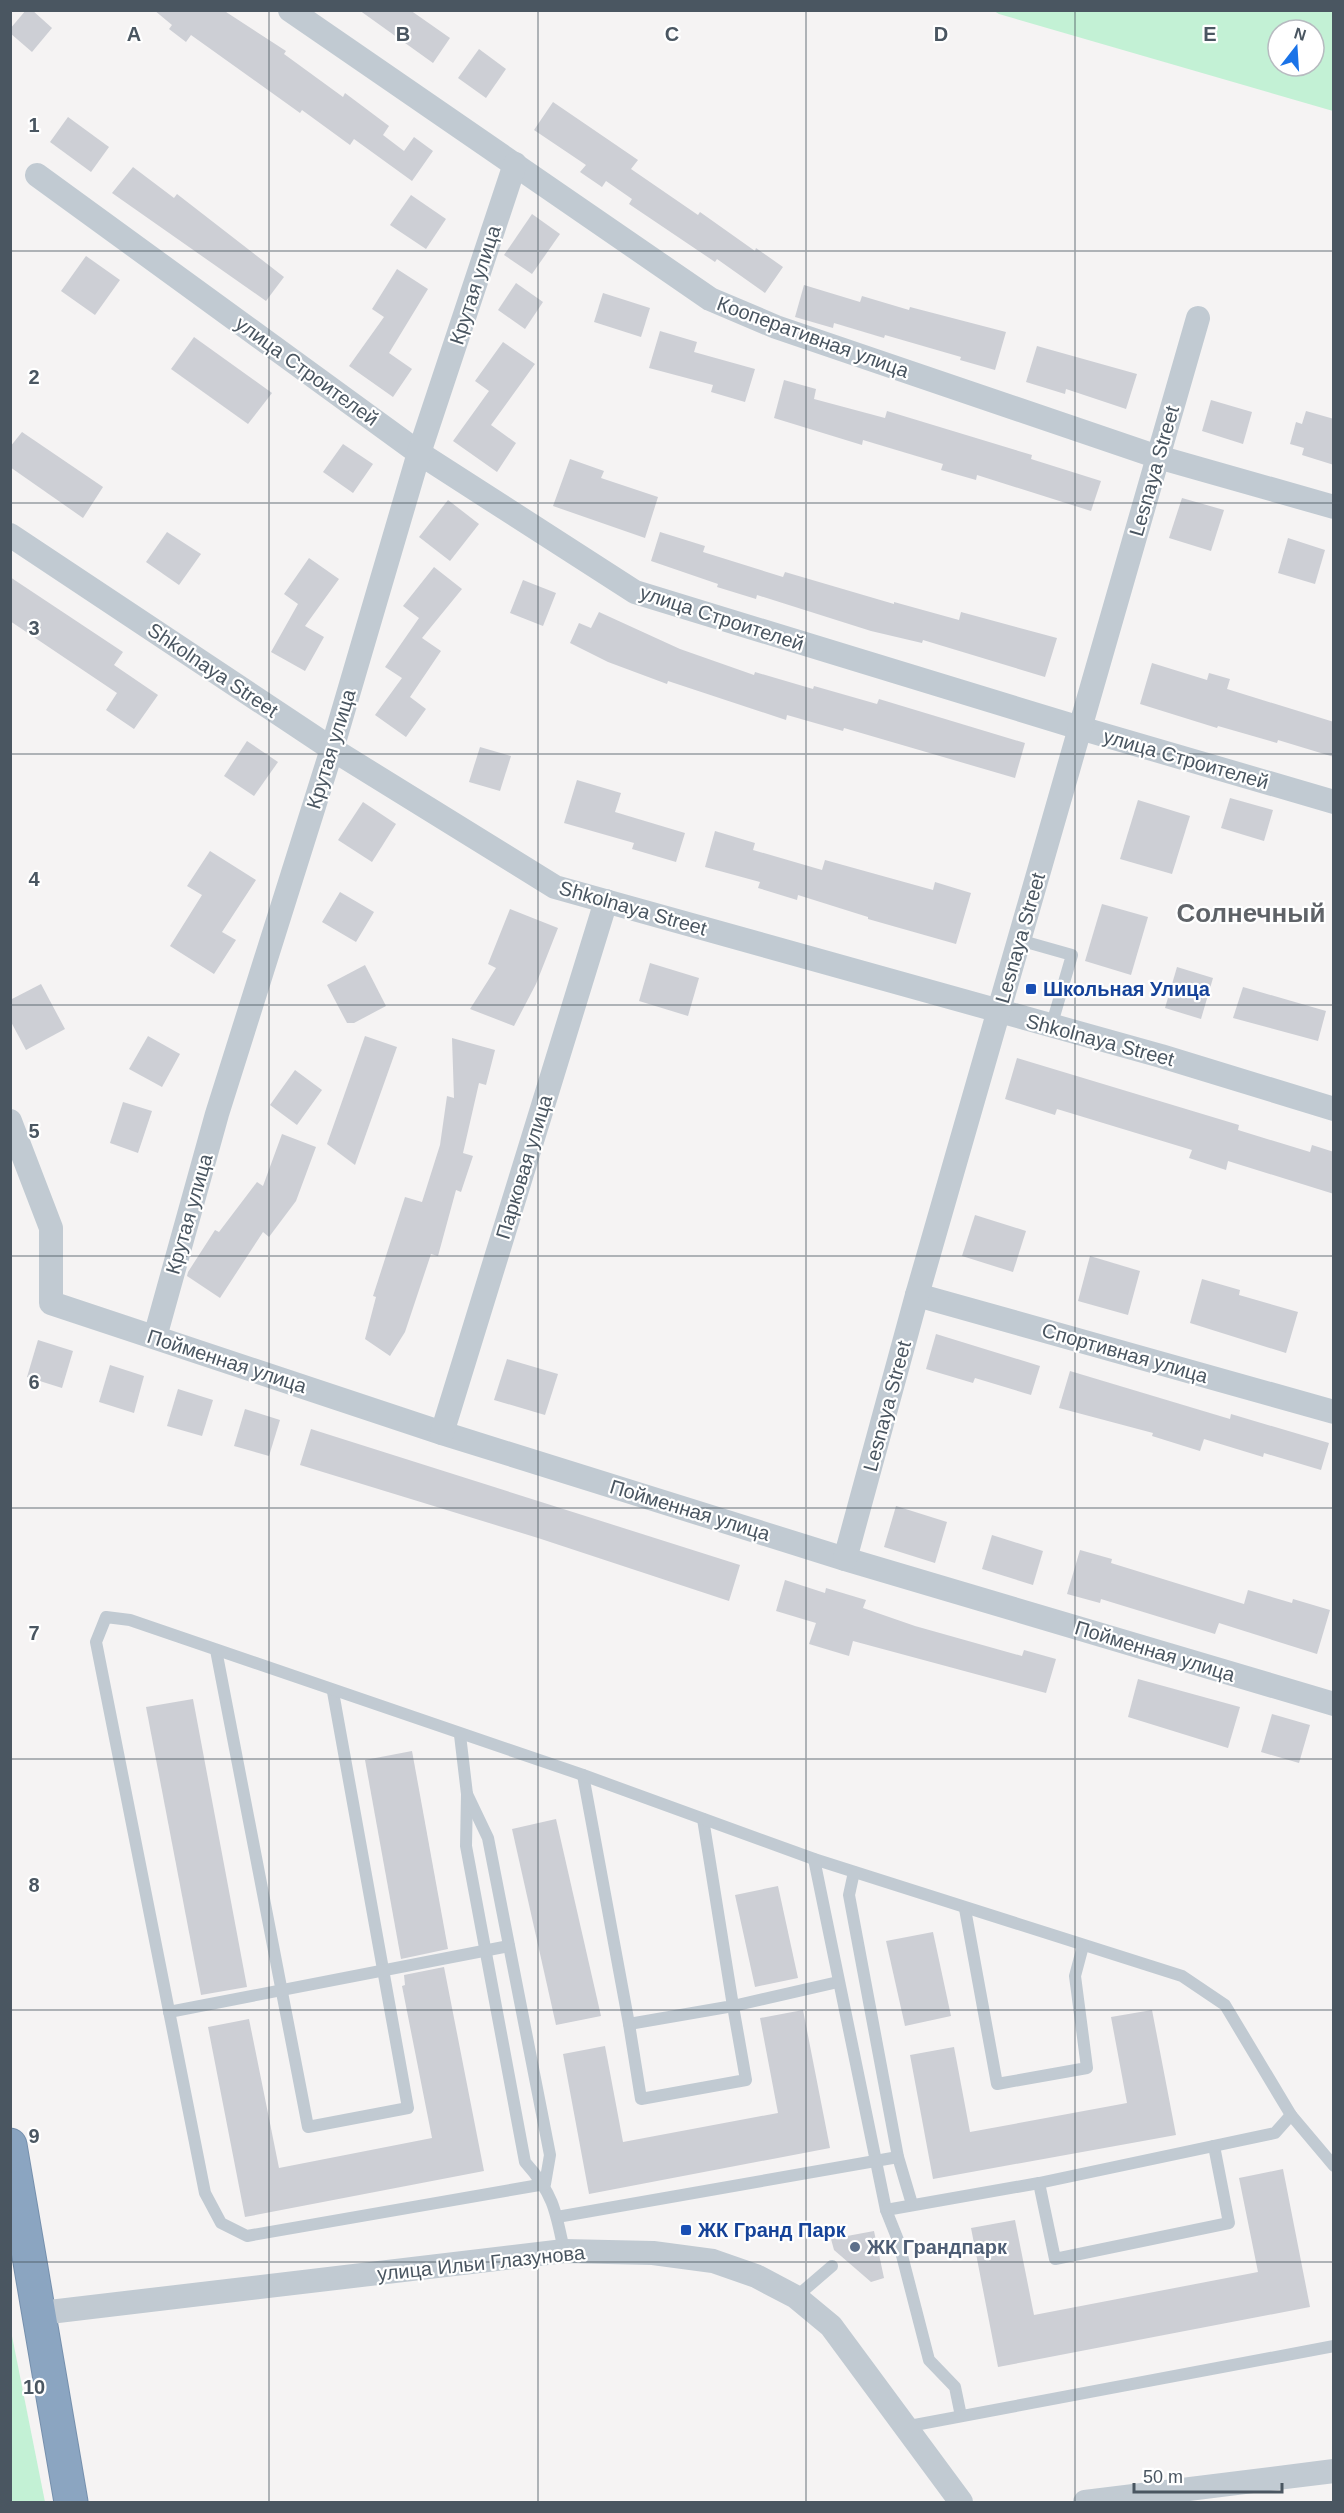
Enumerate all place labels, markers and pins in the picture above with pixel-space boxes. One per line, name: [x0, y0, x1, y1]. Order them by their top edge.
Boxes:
place label: Школьная Улица: [1043, 978, 1211, 1000]
marker: Школьная Улица: [1024, 982, 1038, 996]
place label: ЖК Гранд Парк: [697, 2219, 847, 2241]
marker: ЖК Гранд Парк: [679, 2223, 693, 2237]
place label: ЖК Грандпарк: [866, 2236, 1008, 2258]
marker: ЖК Грандпарк: [848, 2240, 862, 2254]

